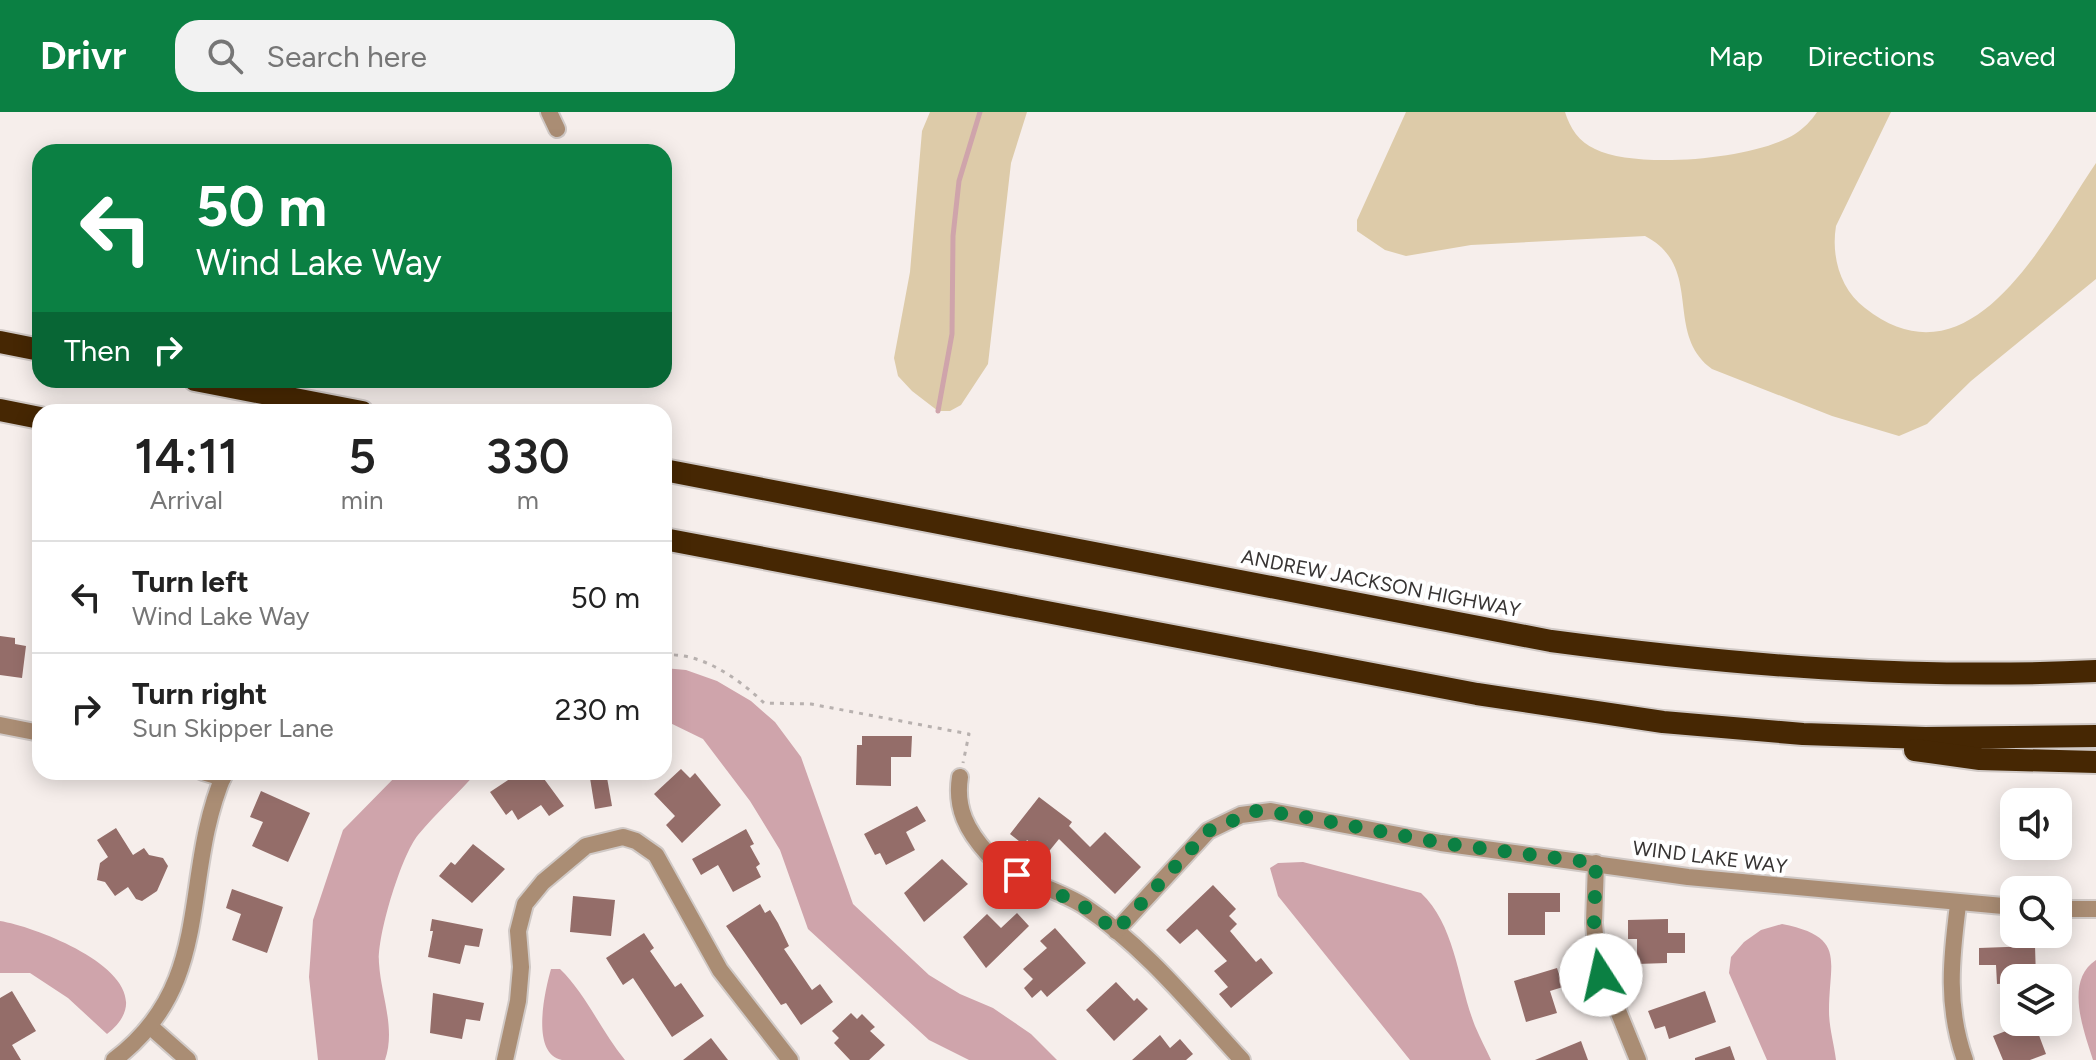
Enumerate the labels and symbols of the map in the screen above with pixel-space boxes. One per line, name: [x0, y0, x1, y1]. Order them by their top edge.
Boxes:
street label: ANDREW JACKSON HIGHWAY: [1239, 544, 1523, 622]
street label: WIND LAKE WAY: [1631, 836, 1789, 878]
pin: [983, 841, 1051, 909]
position arrow: [1559, 933, 1643, 1017]

